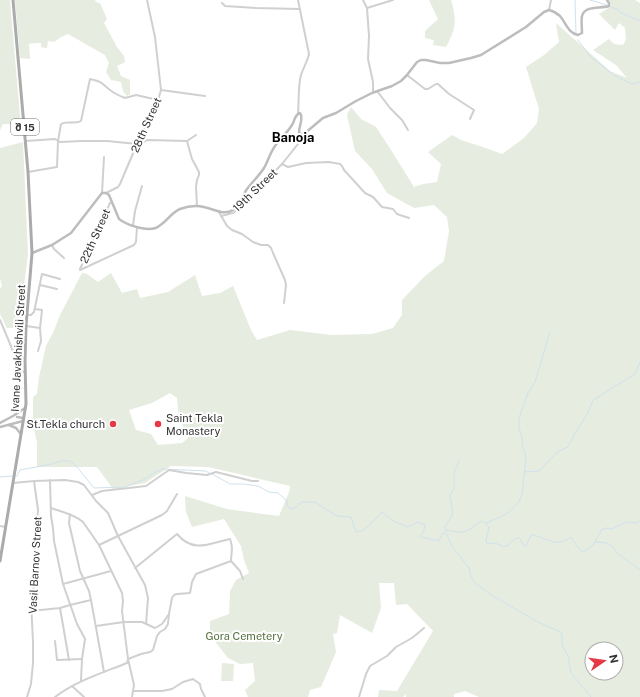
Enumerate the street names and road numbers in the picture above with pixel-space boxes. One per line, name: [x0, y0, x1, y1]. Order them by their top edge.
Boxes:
street label: 28th Street: [128, 96, 164, 154]
road number: შ 15: [11, 119, 39, 135]
street label: 19th Street: [230, 166, 280, 214]
street label: 22th Street: [78, 207, 112, 265]
street label: Ivane Javakhishvili Street: [9, 284, 27, 412]
street label: Vasil Barnov Street: [26, 516, 44, 614]

